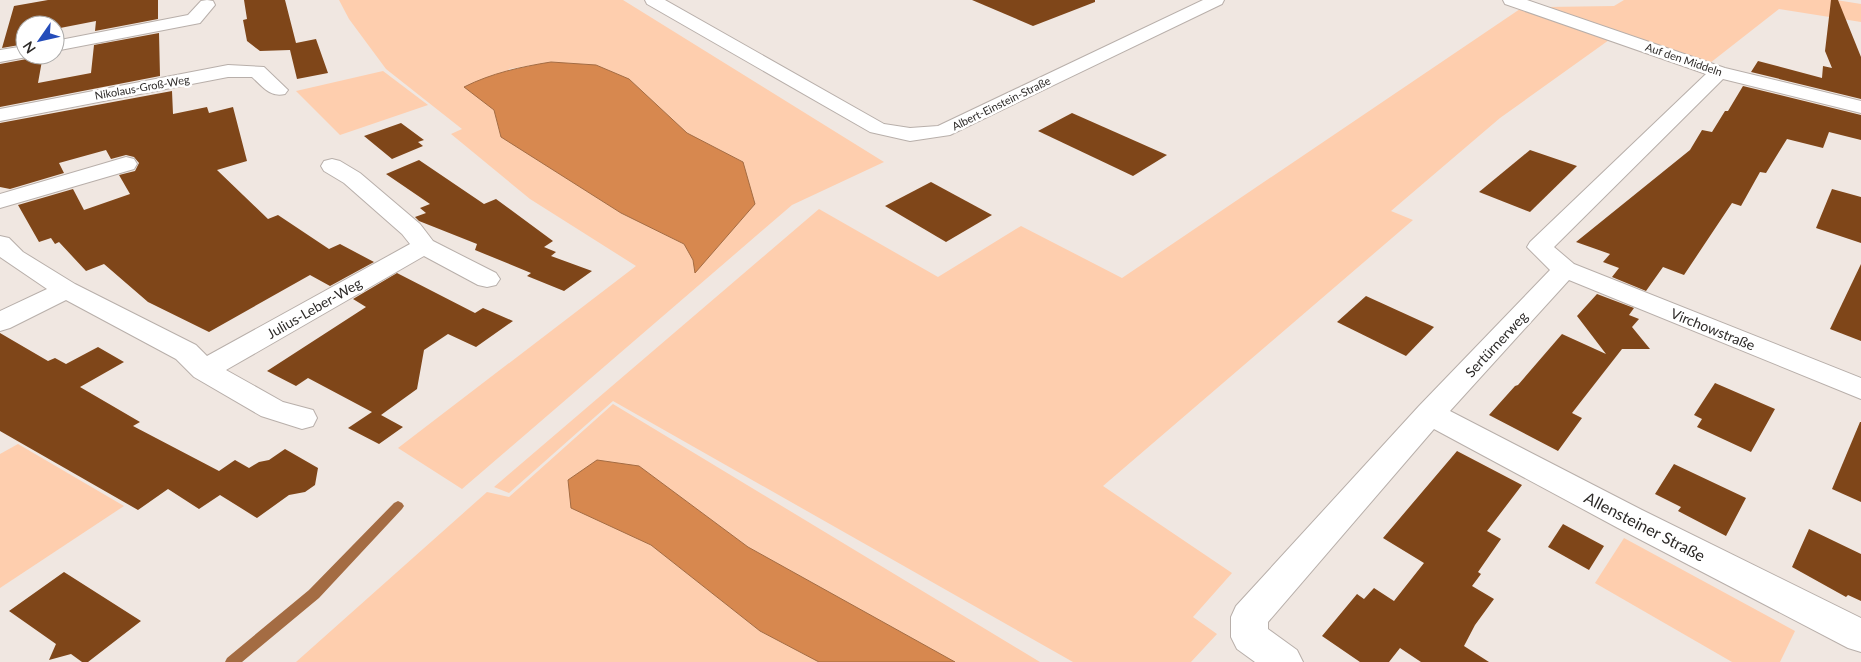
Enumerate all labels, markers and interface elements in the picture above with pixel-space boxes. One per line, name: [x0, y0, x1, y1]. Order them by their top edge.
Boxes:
north arrow: [15, 15, 65, 65]
text: N: [19, 38, 39, 57]
street label: Auf den Middeln: [1644, 40, 1724, 78]
street label: Nikolaus-Groß-Weg: [94, 72, 191, 102]
street label: Albert-Einstein-Straße: [950, 73, 1052, 132]
street label: Julius-Leber-Weg: [264, 274, 364, 342]
street label: Virchowstraße: [1668, 304, 1758, 354]
street label: Sertürnerweg: [1461, 308, 1531, 380]
street label: Allensteiner Straße: [1581, 487, 1709, 565]

